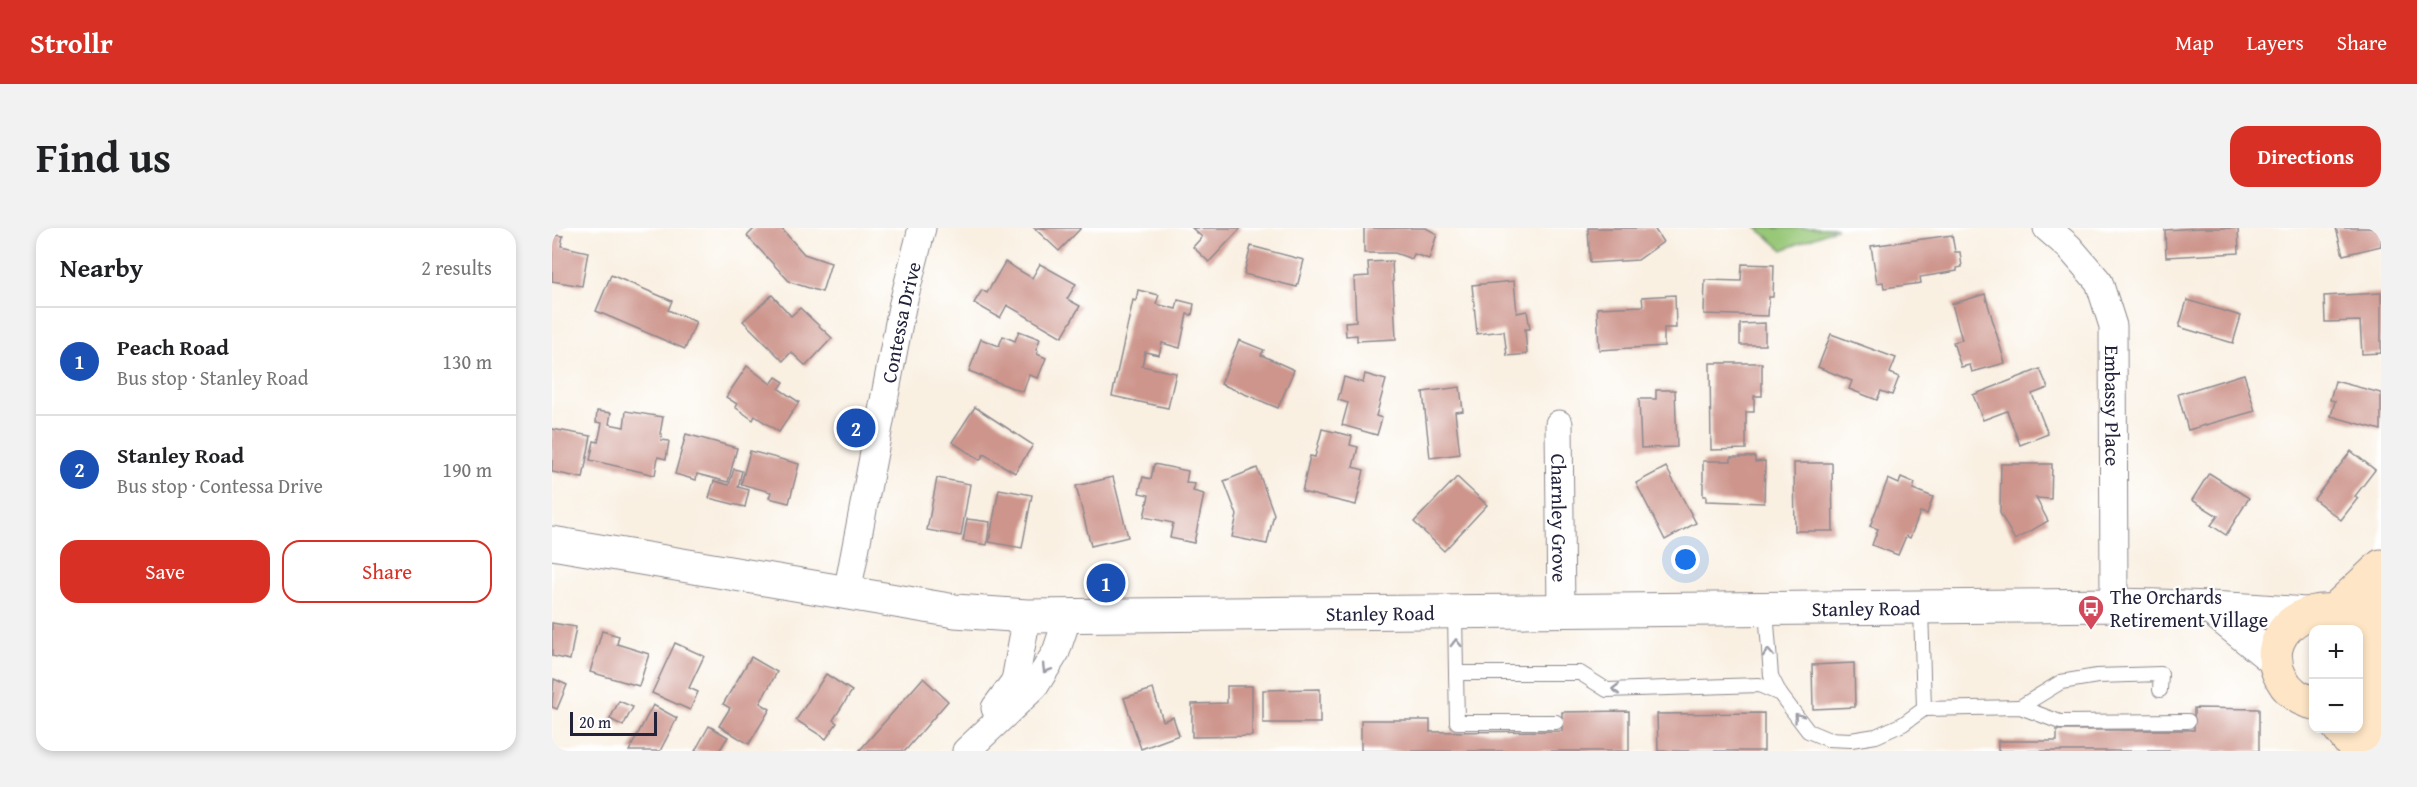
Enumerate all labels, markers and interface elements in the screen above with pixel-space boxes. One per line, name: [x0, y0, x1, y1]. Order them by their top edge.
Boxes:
text: Strollr: [30, 22, 113, 63]
text: Map: [2175, 27, 2214, 58]
text: Layers: [2247, 27, 2304, 58]
text: Share: [2337, 27, 2387, 58]
text: Find us: [36, 126, 171, 187]
button: Directions: [2230, 126, 2381, 187]
text: Nearby: [60, 248, 143, 287]
text: 2 results: [421, 253, 492, 282]
street label: Contessa Drive: [873, 258, 927, 385]
text: Peach Road: [117, 331, 229, 363]
street label: Embassy Place: [2099, 345, 2128, 466]
text: 1: [74, 347, 85, 376]
text: 130 m: [442, 347, 492, 376]
text: Bus stop · Stanley Road: [117, 363, 308, 392]
pin: 2: [836, 406, 876, 450]
text: Stanley Road: [117, 439, 244, 471]
street label: Charnley Grove: [1545, 453, 1575, 583]
text: 2: [74, 455, 85, 484]
text: 190 m: [442, 455, 492, 484]
text: Bus stop · Contessa Drive: [117, 471, 323, 500]
button: Save: [60, 540, 270, 603]
button: Share: [282, 540, 492, 603]
your location: [1671, 545, 1700, 574]
pin: 1: [1086, 560, 1126, 606]
place label: The Orchards Retirement Village: [2110, 582, 2268, 634]
street label: Stanley Road: [1812, 592, 1921, 623]
bus stop icon: The Orchards Retirement Village: [2076, 593, 2106, 631]
street label: Stanley Road: [1326, 597, 1435, 627]
map controls: [2309, 625, 2363, 733]
button: +: [2309, 625, 2363, 679]
one-way arrow: [1449, 638, 1462, 647]
one-way arrow: [1762, 649, 1775, 658]
one-way arrow: [1041, 663, 1053, 673]
button: −: [2309, 679, 2363, 733]
one-way arrow: [1611, 683, 1620, 695]
scale bar: [570, 709, 657, 736]
text: 20 m: [579, 710, 611, 734]
one-way arrow: [1794, 713, 1805, 724]

